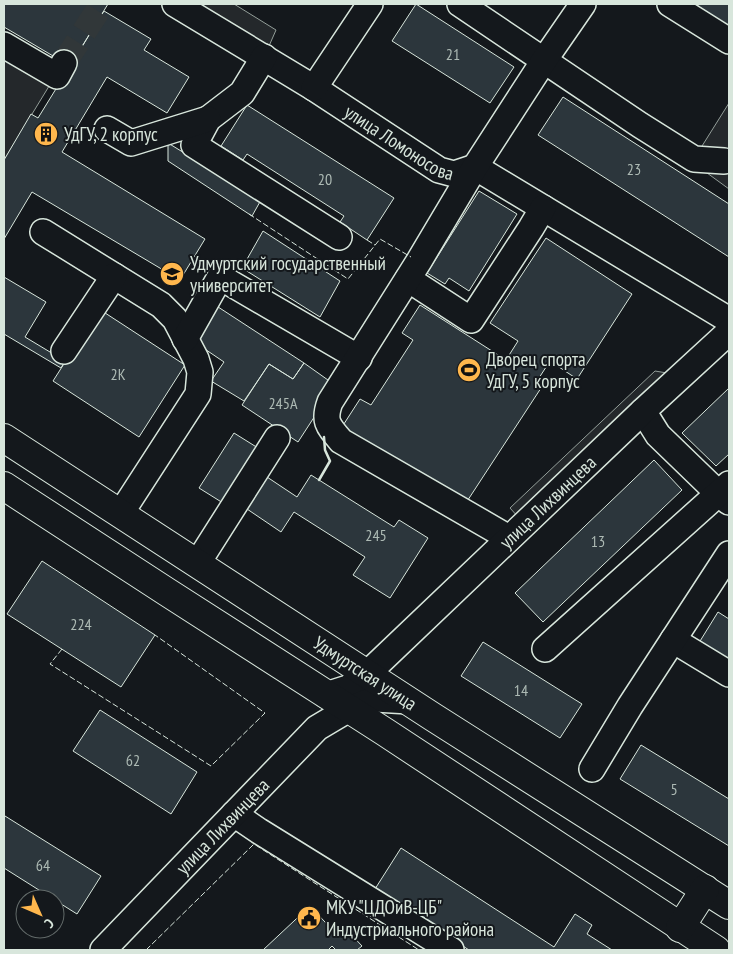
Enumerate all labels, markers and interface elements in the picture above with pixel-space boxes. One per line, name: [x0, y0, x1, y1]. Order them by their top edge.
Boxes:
house number: 21: [446, 44, 460, 64]
street label: улица Ломоносова: [340, 99, 456, 185]
building icon: УдГУ, 2 корпус: [33, 121, 59, 147]
place label: УдГУ, 2 корпус: [64, 122, 158, 146]
house number: 23: [627, 159, 641, 179]
house number: 20: [318, 169, 332, 189]
place label: Удмуртский государственный университет: [190, 251, 386, 297]
school or university icon: Удмуртский государственный университет: [159, 261, 185, 287]
place label: Дворец спорта УдГУ, 5 корпус: [486, 347, 586, 393]
sports icon: Дворец спорта УдГУ, 5 корпус: [456, 357, 482, 383]
house number: 2К: [110, 364, 126, 384]
house number: 245А: [268, 393, 298, 413]
street label: улица Лихвинцева: [494, 450, 601, 554]
house number: 245: [365, 525, 387, 545]
house number: 13: [591, 531, 605, 551]
house number: 224: [70, 614, 92, 634]
street label: Удмуртская улица: [309, 631, 422, 715]
house number: 14: [514, 680, 528, 700]
house number: 62: [126, 750, 140, 770]
street label: улица Лихвинцева: [171, 773, 274, 879]
house number: 5: [670, 779, 678, 799]
house number: 64: [36, 855, 50, 875]
north arrow: [15, 889, 65, 939]
place label: МКУ "ЦДОиВ-ЦБ" Индустриального района: [326, 895, 494, 941]
public building icon: МКУ "ЦДОиВ-ЦБ" Индустриального района: [296, 905, 322, 931]
text: С: [40, 915, 58, 932]

